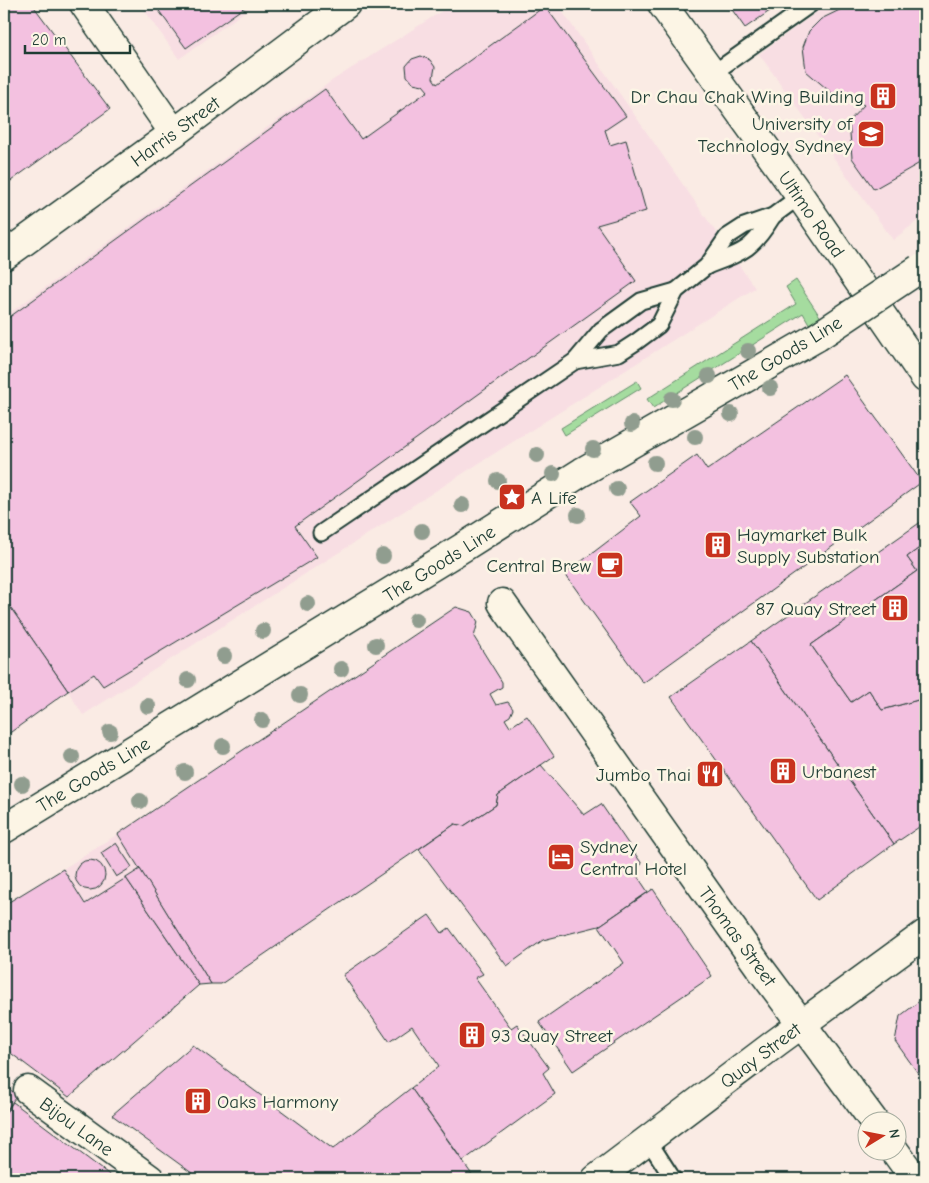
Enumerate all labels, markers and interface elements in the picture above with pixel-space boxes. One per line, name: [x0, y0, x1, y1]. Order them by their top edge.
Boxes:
scale bar: [25, 22, 130, 54]
text: 20 m: [32, 31, 66, 49]
building icon: Dr Chau Chak Wing Building: [868, 81, 898, 111]
place label: Dr Chau Chak Wing Building: [631, 86, 864, 108]
street label: Harris Street: [127, 92, 225, 172]
place label: University of Technology Sydney: [698, 113, 854, 157]
school or university icon: University of Technology Sydney: [856, 119, 886, 149]
street label: Ultimo Road: [773, 167, 849, 262]
street label: The Goods Line: [725, 312, 846, 396]
place icon: A Life: [497, 482, 527, 512]
place label: A Life: [531, 487, 577, 509]
street label: The Goods Line: [379, 521, 500, 607]
place label: Haymarket Bulk Supply Substation: [737, 524, 880, 568]
building icon: Haymarket Bulk Supply Substation: [703, 530, 733, 560]
cafe icon: Central Brew: [595, 550, 625, 580]
place label: Central Brew: [487, 555, 592, 577]
building icon: 87 Quay Street: [880, 593, 910, 623]
place label: 87 Quay Street: [756, 598, 877, 620]
street label: The Goods Line: [33, 733, 154, 817]
building icon: Urbanest: [768, 756, 798, 786]
restaurant icon: Jumbo Thai: [695, 759, 725, 789]
place label: Urbanest: [802, 761, 877, 783]
place label: Jumbo Thai: [596, 764, 691, 786]
place label: Sydney Central Hotel: [580, 836, 687, 880]
hotel icon: Sydney Central Hotel: [546, 842, 576, 872]
street label: Thomas Street: [694, 883, 781, 991]
street label: Quay Street: [716, 1018, 806, 1093]
building icon: 93 Quay Street: [457, 1020, 487, 1050]
place label: 93 Quay Street: [491, 1025, 613, 1047]
building icon: Oaks Harmony: [183, 1086, 213, 1116]
place label: Oaks Harmony: [217, 1091, 339, 1113]
street label: Bijou Lane: [35, 1093, 118, 1161]
north arrow: [856, 1110, 906, 1160]
text: N: [885, 1128, 903, 1140]

